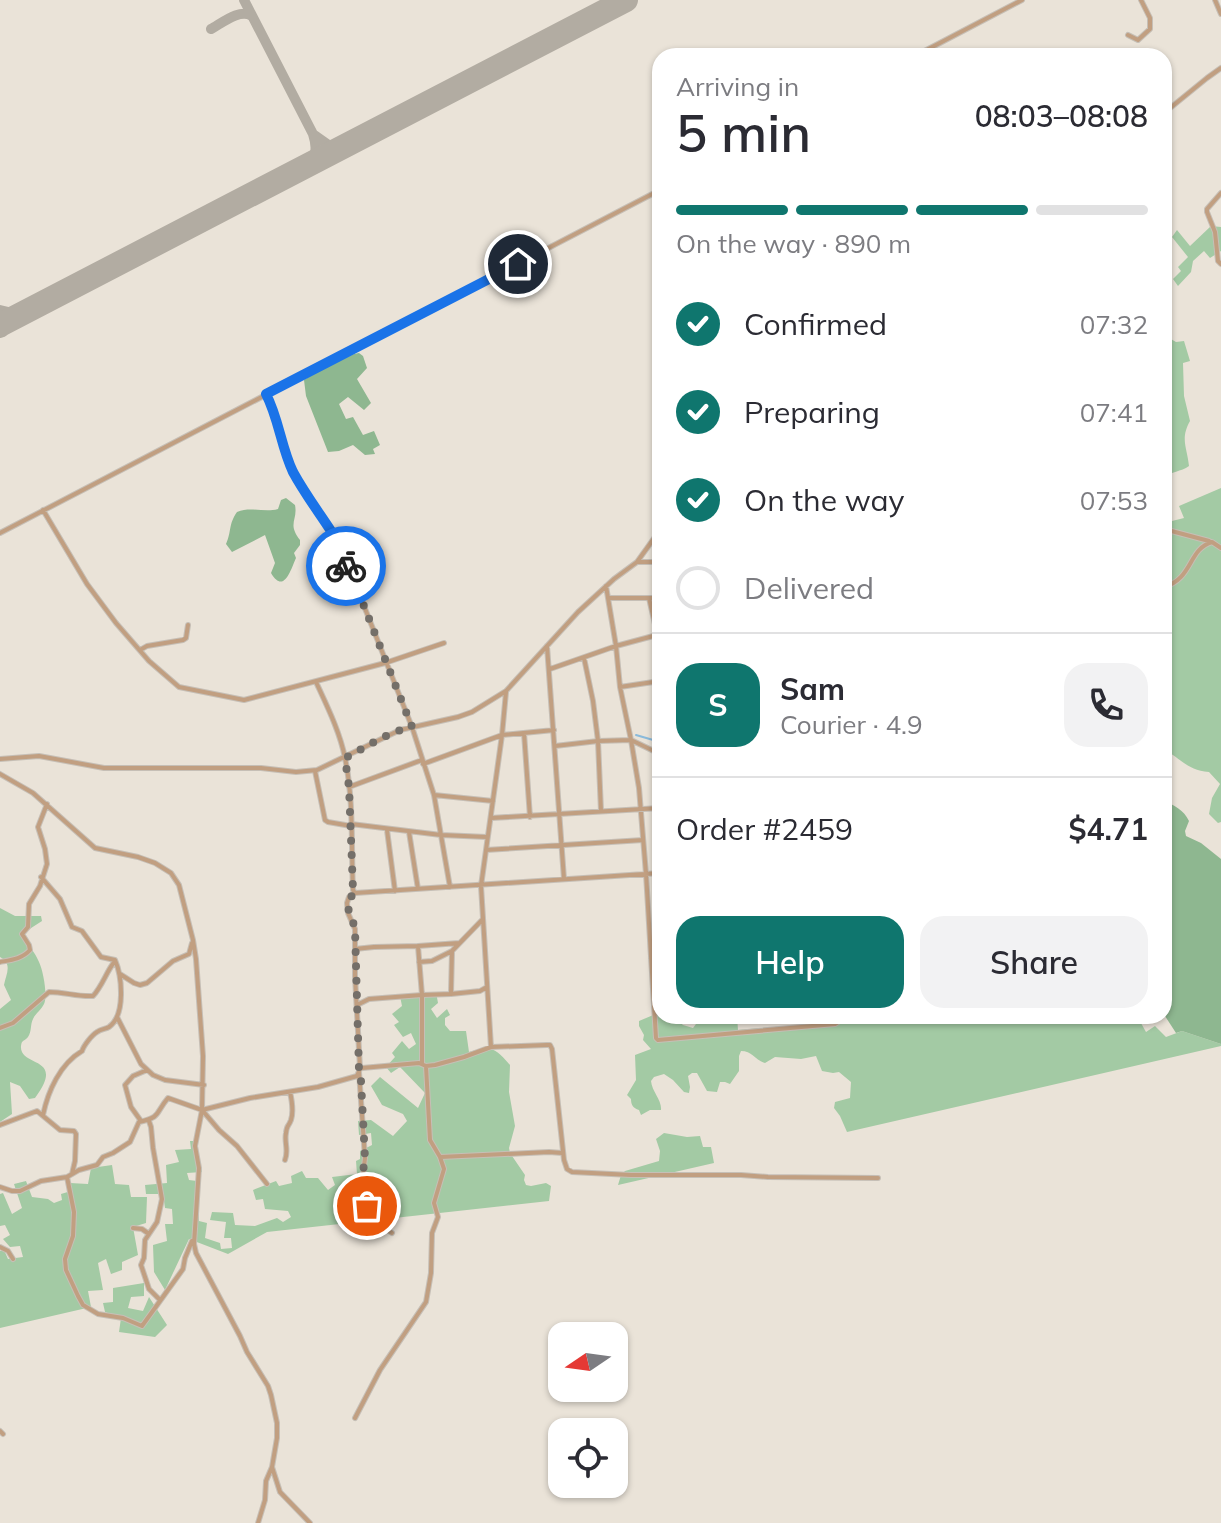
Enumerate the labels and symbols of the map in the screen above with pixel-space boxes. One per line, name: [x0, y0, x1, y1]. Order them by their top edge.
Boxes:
pin: [484, 230, 552, 298]
courier: [306, 526, 386, 606]
pin: [333, 1172, 401, 1240]
north arrow: [548, 1322, 628, 1402]

